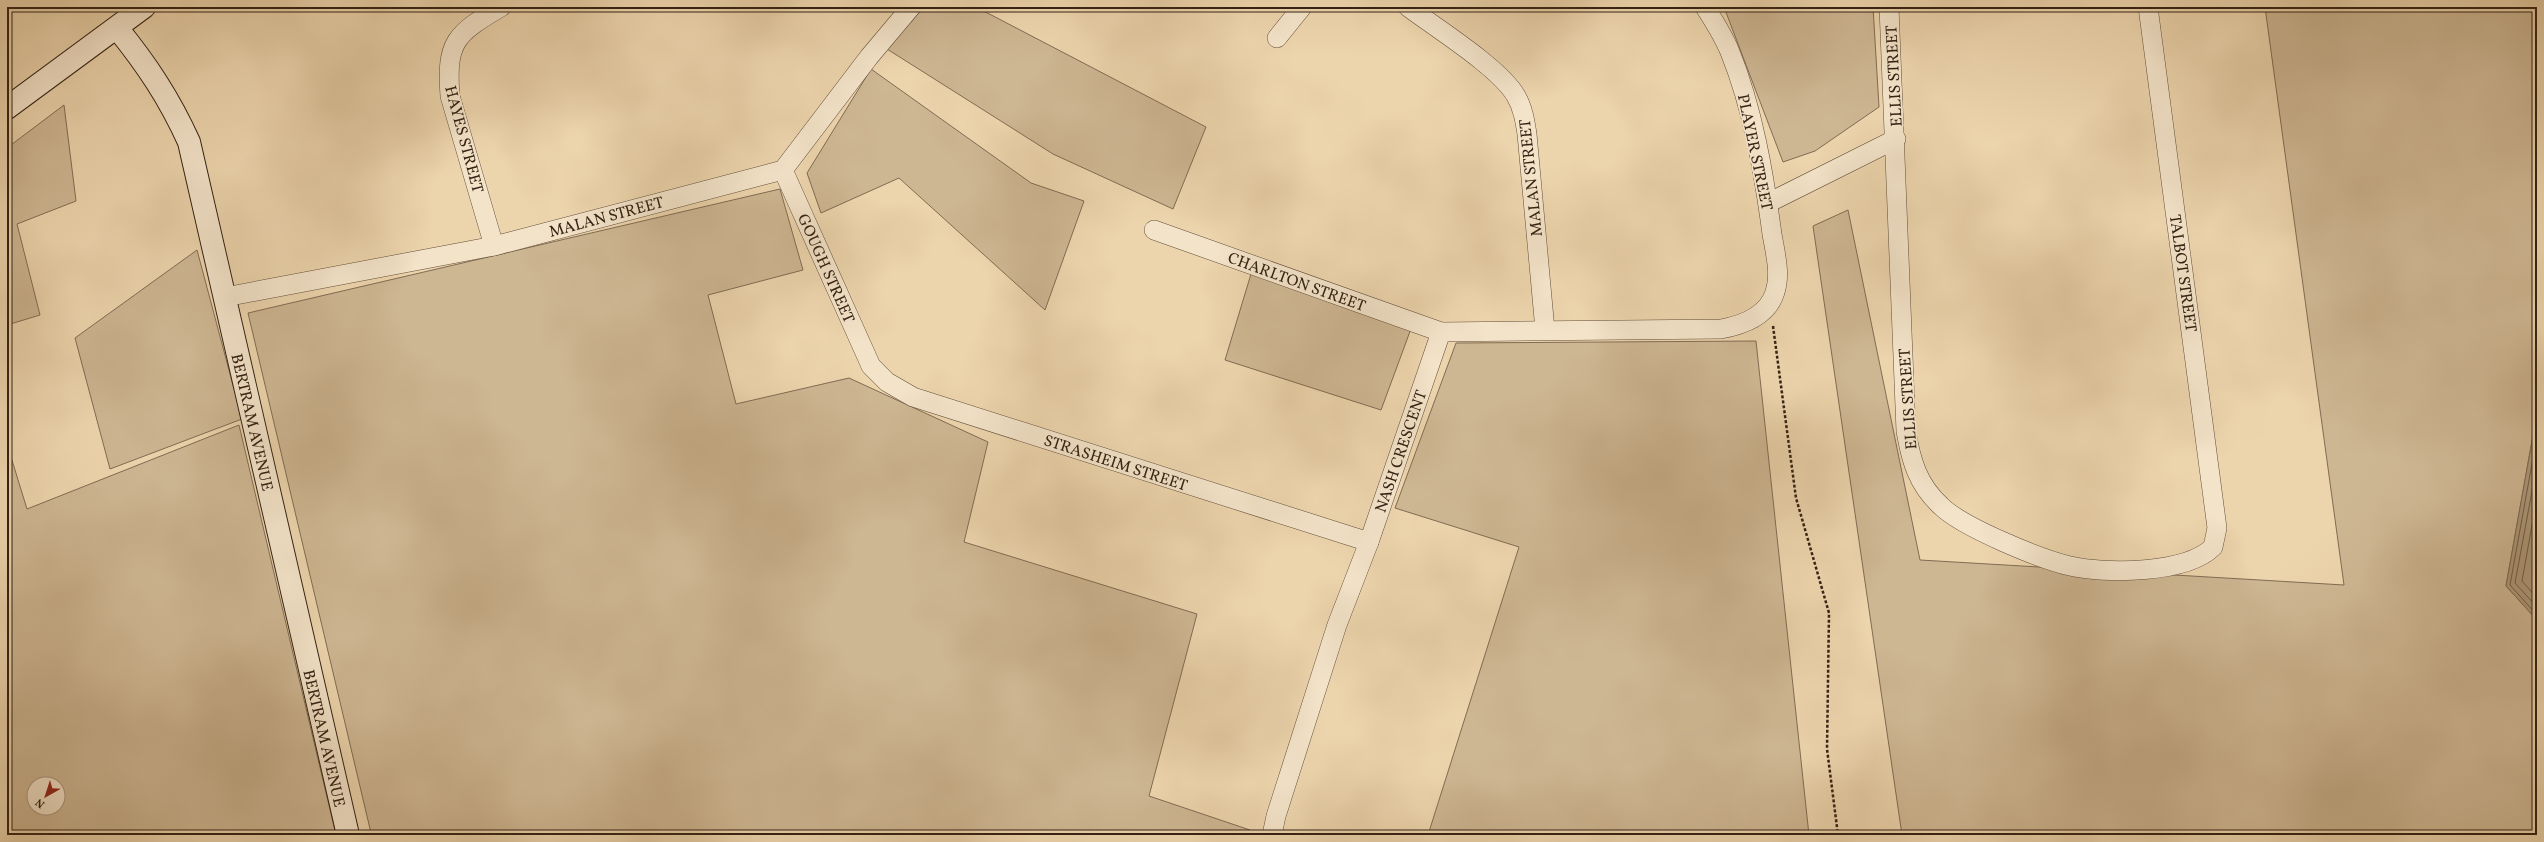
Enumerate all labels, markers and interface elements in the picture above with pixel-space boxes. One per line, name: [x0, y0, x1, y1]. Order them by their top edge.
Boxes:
street label: ELLIS STREET: [1881, 25, 1909, 127]
street label: HAYES STREET: [438, 83, 488, 196]
street label: PLAYER STREET: [1731, 92, 1777, 213]
street label: MALAN STREET: [1515, 118, 1549, 238]
street label: MALAN STREET: [547, 192, 666, 244]
street label: GOUGH STREET: [791, 211, 859, 327]
street label: TALBOT STREET: [2163, 213, 2201, 333]
street label: CHARLTON STREET: [1224, 248, 1368, 318]
street label: ELLIS STREET: [1894, 347, 1924, 450]
street label: BERTRAM AVENUE: [225, 352, 278, 493]
street label: NASH CRESCENT: [1371, 388, 1433, 516]
street label: STRASHEIM STREET: [1041, 430, 1190, 498]
street label: BERTRAM AVENUE: [297, 668, 350, 809]
north arrow: [26, 776, 66, 816]
text: N: [33, 794, 48, 811]

